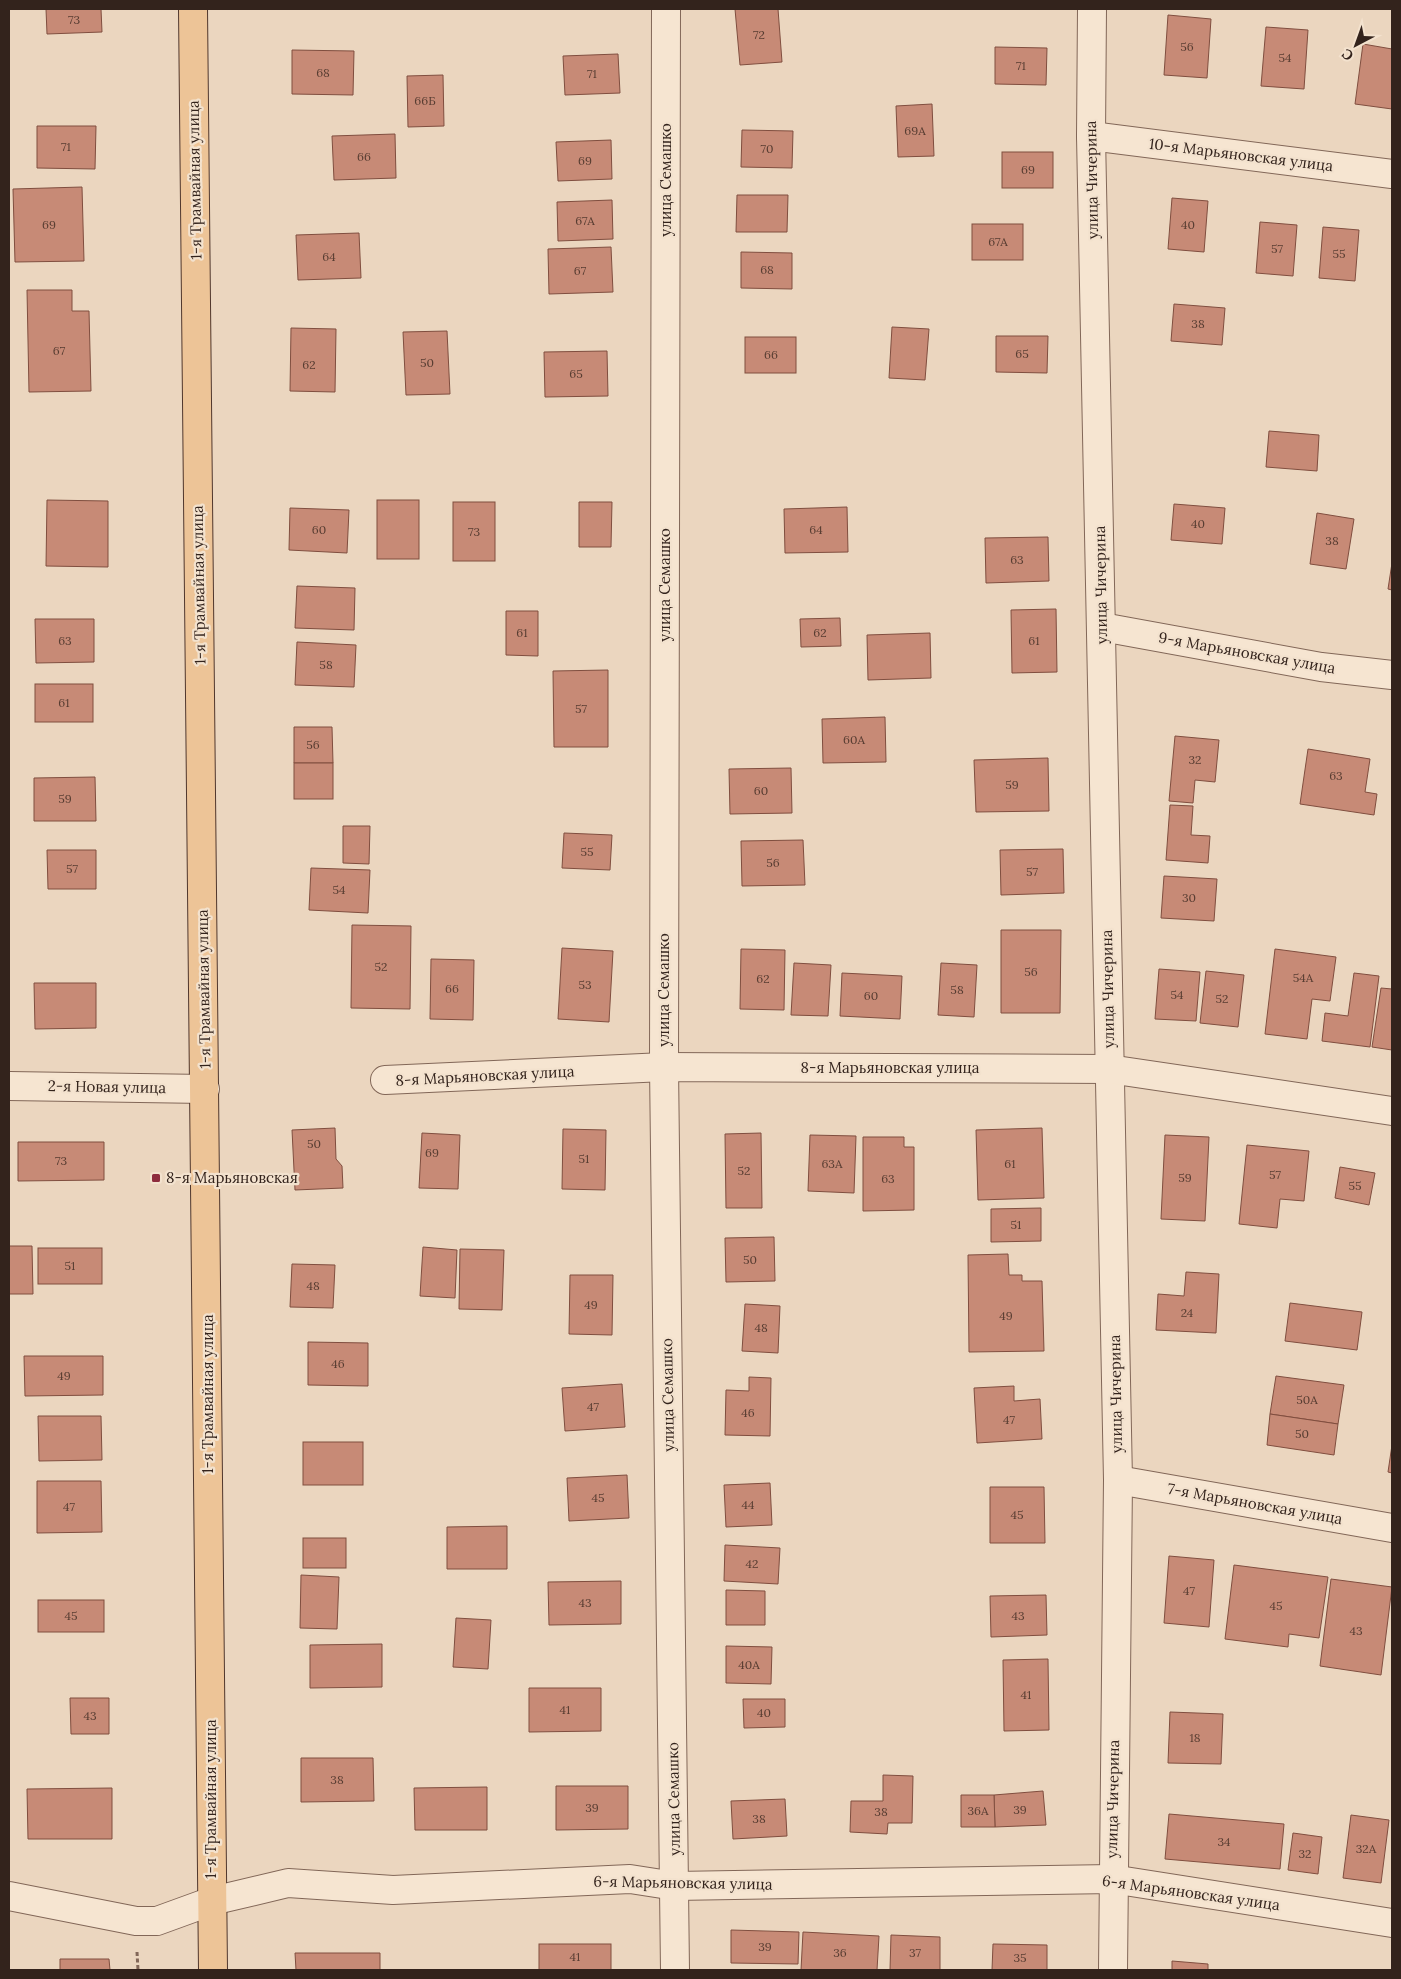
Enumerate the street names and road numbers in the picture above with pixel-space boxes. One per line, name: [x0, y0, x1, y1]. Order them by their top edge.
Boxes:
street label: 1-я Трамвайная улица: [184, 100, 205, 260]
street label: улица Чичерина: [1081, 120, 1102, 240]
street label: улица Семашко: [656, 123, 675, 237]
street label: 10-я Марьяновская улица: [1148, 134, 1334, 175]
street label: 1-я Трамвайная улица: [188, 505, 209, 665]
street label: улица Чичерина: [1090, 525, 1111, 645]
street label: улица Семашко: [655, 528, 674, 642]
street label: 9-я Марьяновская улица: [1157, 628, 1337, 677]
street label: 1-я Трамвайная улица: [193, 909, 214, 1069]
street label: улица Чичерина: [1097, 929, 1118, 1049]
street label: улица Семашко: [654, 933, 673, 1047]
street label: 8-я Марьяновская улица: [800, 1058, 980, 1077]
street label: 8-я Марьяновская улица: [395, 1061, 575, 1090]
street label: 2-я Новая улица: [48, 1076, 167, 1097]
street label: 1-я Трамвайная улица: [198, 1314, 217, 1474]
street label: улица Чичерина: [1105, 1334, 1126, 1454]
street label: улица Семашко: [657, 1338, 678, 1452]
street label: 7-я Марьяновская улица: [1166, 1479, 1344, 1528]
street label: 1-я Трамвайная улица: [201, 1719, 220, 1879]
street label: улица Чичерина: [1102, 1739, 1123, 1859]
street label: улица Семашко: [663, 1742, 684, 1856]
street label: 6-я Марьяновская улица: [593, 1871, 773, 1894]
street label: 6-я Марьяновская улица: [1101, 1871, 1281, 1914]

